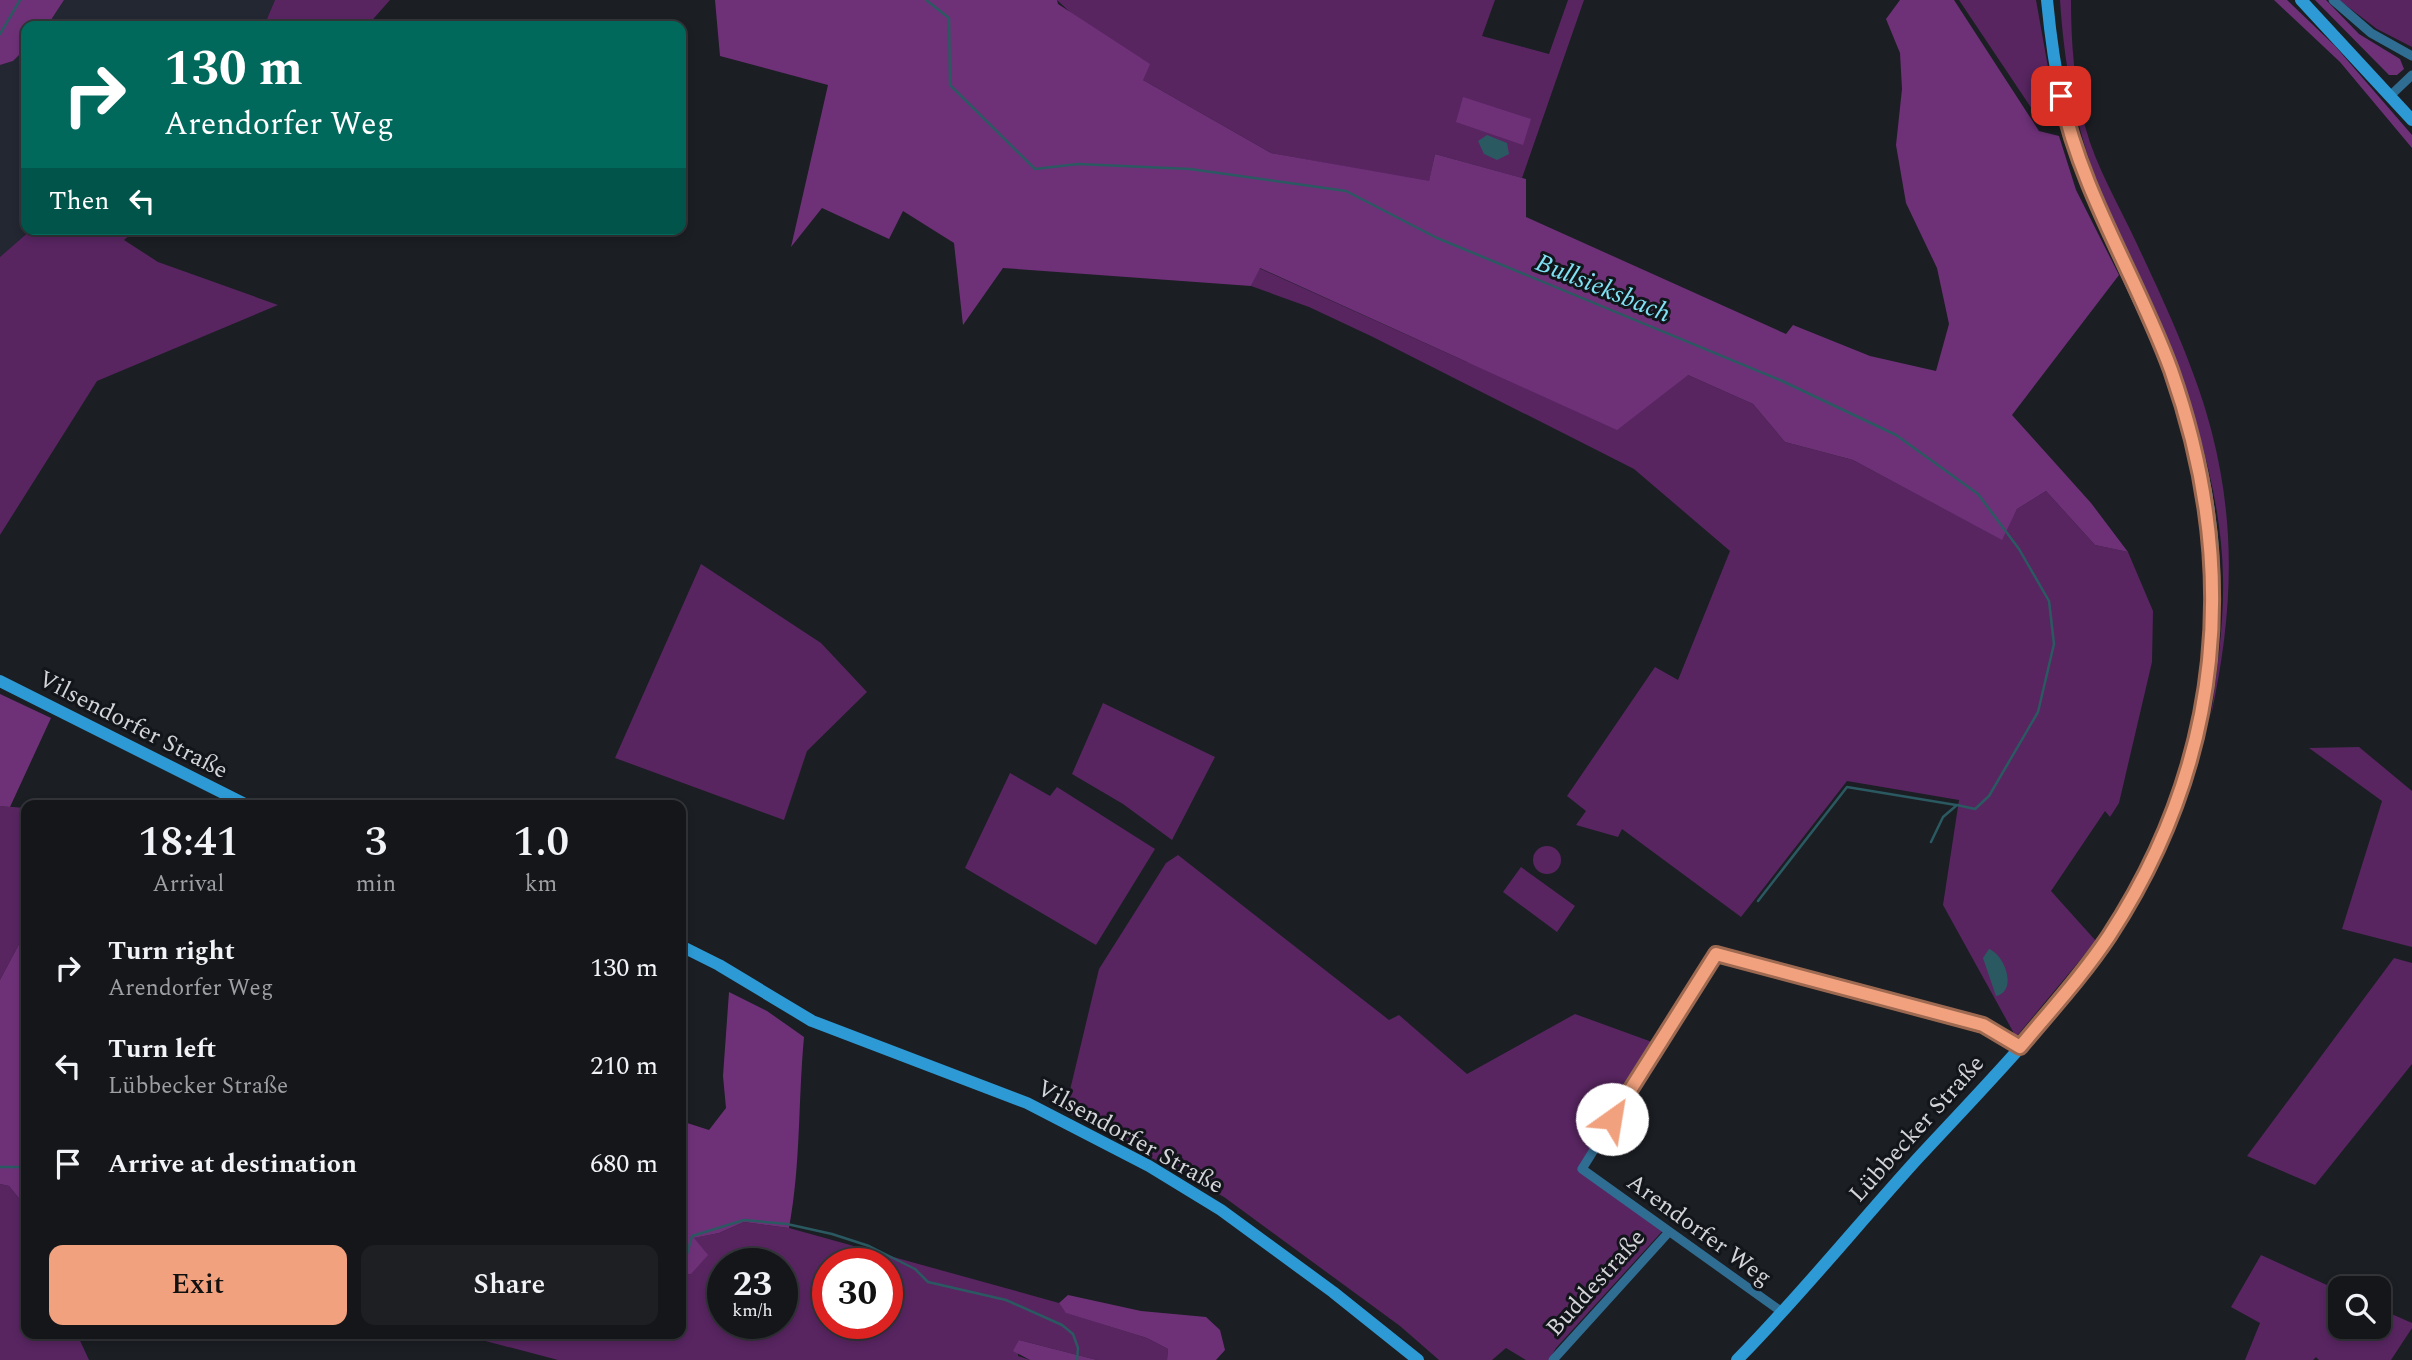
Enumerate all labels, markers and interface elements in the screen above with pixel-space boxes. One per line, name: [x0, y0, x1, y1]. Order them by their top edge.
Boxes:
text: 130 m: [164, 32, 303, 107]
icon: right: [49, 49, 140, 140]
pin: [2031, 66, 2091, 126]
icon: arrive: [2042, 77, 2080, 115]
text: Arendorfer Weg: [164, 100, 394, 149]
text: Then: [49, 181, 109, 221]
icon: left: [123, 182, 161, 220]
water label: Bullsieksbach: [1529, 243, 1677, 333]
street label: Vilsendorfer Straße: [32, 661, 234, 789]
text: 18:41: [138, 811, 239, 874]
text: 3: [365, 811, 387, 874]
text: 1.0: [513, 811, 569, 874]
text: Arrival: [153, 867, 224, 902]
text: min: [356, 867, 396, 902]
text: km: [525, 867, 557, 902]
text: Turn right: [108, 931, 235, 971]
text: 130 m: [590, 948, 658, 988]
icon: right: [49, 949, 87, 987]
text: Arendorfer Weg: [108, 971, 273, 1006]
text: Turn left: [108, 1029, 216, 1069]
text: 210 m: [590, 1046, 658, 1086]
icon: left: [49, 1047, 87, 1085]
street label: Lübbecker Straße: [1841, 1047, 1993, 1211]
text: Lübbecker Straße: [108, 1069, 288, 1104]
street label: Vilsendorfer Straße: [1030, 1071, 1230, 1203]
position arrow: [1575, 1082, 1649, 1156]
text: Arrive at destination: [108, 1144, 357, 1184]
text: 680 m: [590, 1144, 658, 1184]
icon: arrive: [49, 1145, 87, 1183]
street label: Arendorfer Weg: [1619, 1165, 1779, 1295]
street label: Buddestraße: [1538, 1221, 1654, 1345]
button: Exit: [49, 1245, 347, 1325]
button: Share: [361, 1245, 658, 1325]
speed limit sign: 30: [812, 1248, 903, 1339]
text: 23: [733, 1258, 772, 1311]
map controls: [2328, 1276, 2391, 1339]
button: search: [2328, 1276, 2391, 1339]
text: km/h: [732, 1297, 773, 1324]

